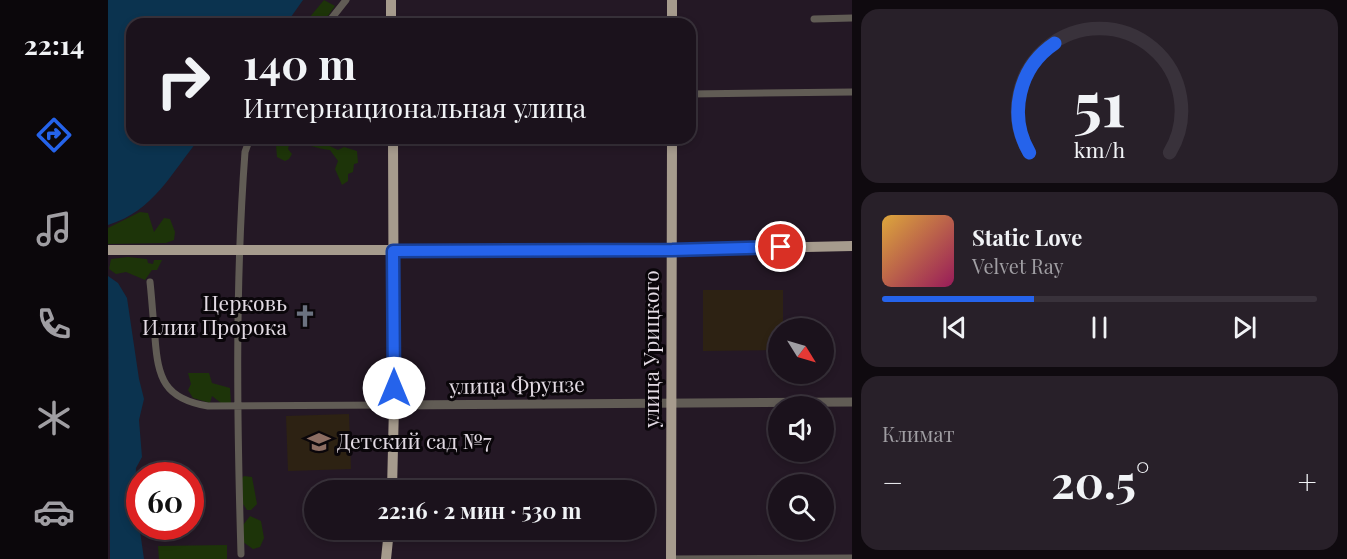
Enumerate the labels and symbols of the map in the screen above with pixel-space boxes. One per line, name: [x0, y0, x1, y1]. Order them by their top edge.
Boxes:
pin: [755, 221, 806, 272]
street label: улица Урицкого: [636, 270, 664, 429]
place label: Церковь Илии Пророка: [142, 288, 288, 340]
church icon: Церковь Илии Пророка: [292, 303, 318, 329]
north arrow: [768, 318, 834, 384]
position arrow: [362, 356, 426, 420]
street label: улица Фрунзе: [448, 369, 585, 399]
place label: Детский сад №7: [337, 426, 492, 454]
school or university icon: Детский сад №7: [306, 429, 332, 455]
speed limit sign: 60: [126, 462, 204, 540]

